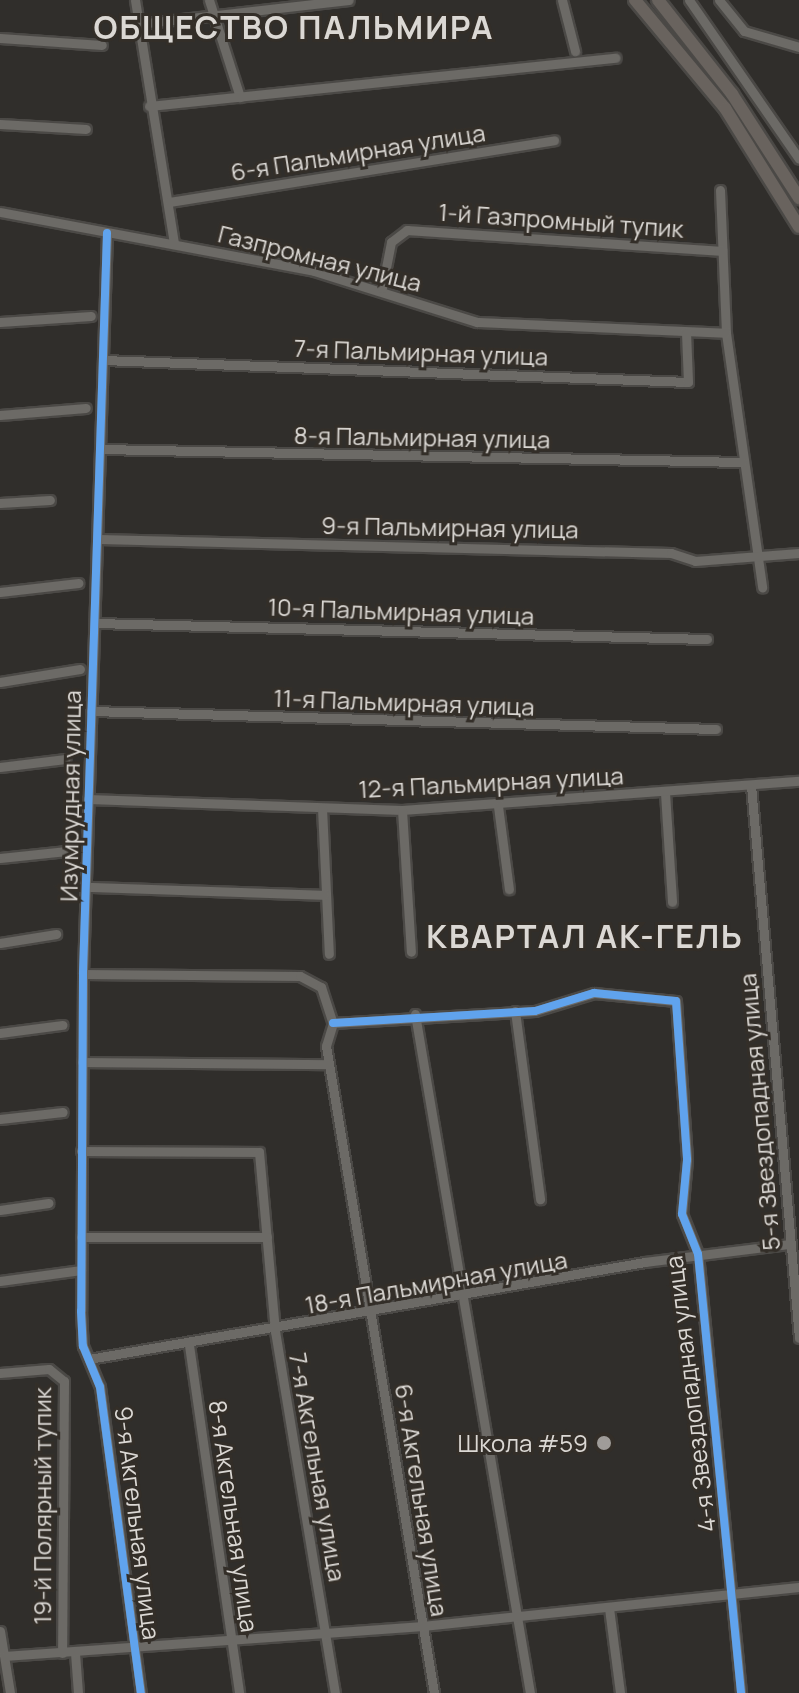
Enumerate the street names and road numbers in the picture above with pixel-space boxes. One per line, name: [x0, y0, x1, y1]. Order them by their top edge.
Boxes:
street label: 6-я Пальмирная улица: [229, 118, 487, 186]
street label: 1-й Газпромный тупик: [437, 197, 685, 243]
street label: Газпромная улица: [215, 219, 425, 297]
street label: 7-я Пальмирная улица: [293, 333, 549, 371]
street label: 8-я Пальмирная улица: [294, 420, 550, 454]
street label: 9-я Пальмирная улица: [321, 510, 579, 544]
street label: 10-я Пальмирная улица: [267, 592, 535, 630]
street label: 11-я Пальмирная улица: [273, 683, 535, 721]
street label: Изумрудная улица: [54, 690, 86, 902]
street label: 12-я Пальмирная улица: [358, 761, 624, 803]
street label: 5-я Звездопадная улица: [733, 972, 785, 1252]
street label: 18-я Пальмирная улица: [303, 1245, 569, 1319]
street label: 4-я Звездопадная улица: [659, 1254, 721, 1534]
street label: 7-я Акгельная улица: [284, 1350, 352, 1584]
street label: 6-я Акгельная улица: [389, 1382, 455, 1618]
street label: 19-й Полярный тупик: [28, 1387, 56, 1625]
street label: 8-я Акгельная улица: [203, 1398, 265, 1634]
street label: 9-я Акгельная улица: [109, 1405, 167, 1641]

